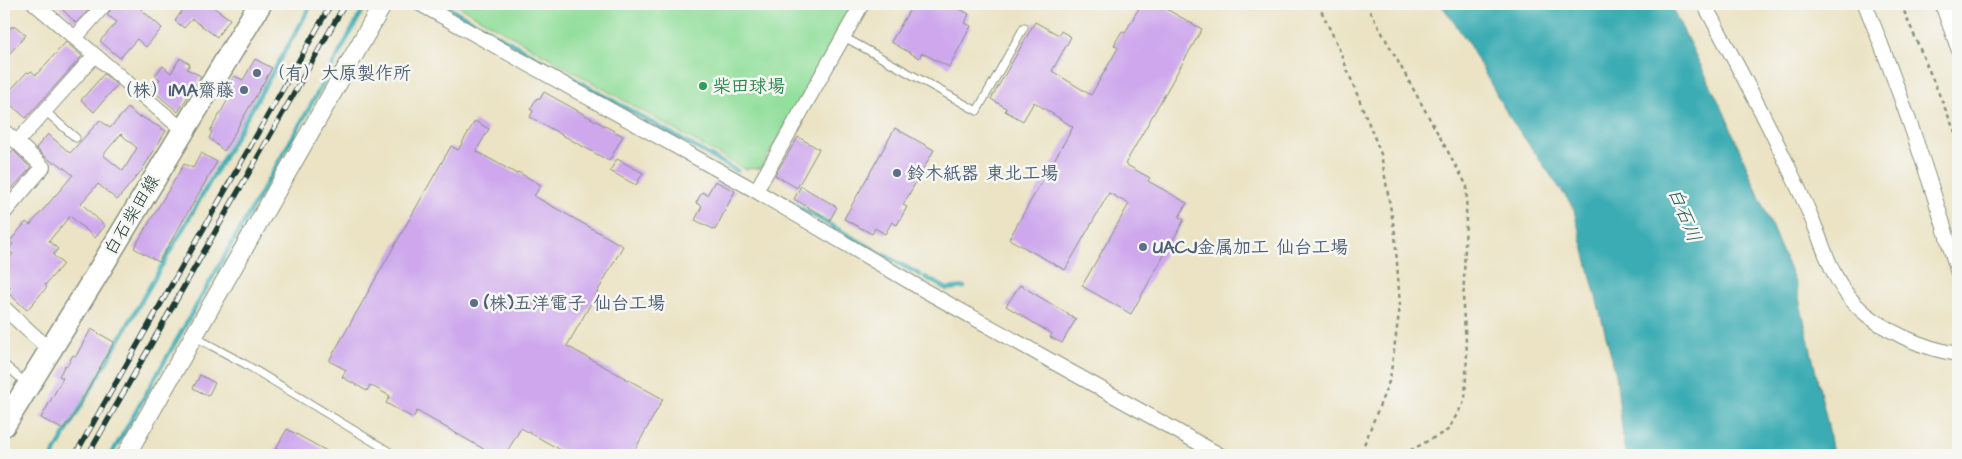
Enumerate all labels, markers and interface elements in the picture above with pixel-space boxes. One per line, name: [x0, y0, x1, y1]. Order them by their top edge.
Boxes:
place label: （有）大原製作所: [267, 61, 411, 86]
marker: （有）大原製作所: [251, 67, 263, 79]
place label: 柴田球場: [713, 74, 785, 99]
place label: （株）IMA齋藤: [115, 78, 234, 103]
marker: 柴田球場: [697, 80, 709, 92]
marker: （株）IMA齋藤: [238, 84, 250, 96]
place label: 鈴木紙器 東北工場: [907, 161, 1058, 186]
marker: 鈴木紙器 東北工場: [891, 167, 903, 179]
street label: 白石柴田線: [98, 170, 166, 260]
water label: 白石川: [1661, 184, 1707, 246]
place label: UACJ金属加工 仙台工場: [1153, 235, 1348, 260]
marker: UACJ金属加工 仙台工場: [1137, 241, 1149, 253]
place label: (株)五洋電子 仙台工場: [483, 291, 665, 316]
marker: (株)五洋電子 仙台工場: [468, 297, 480, 309]

